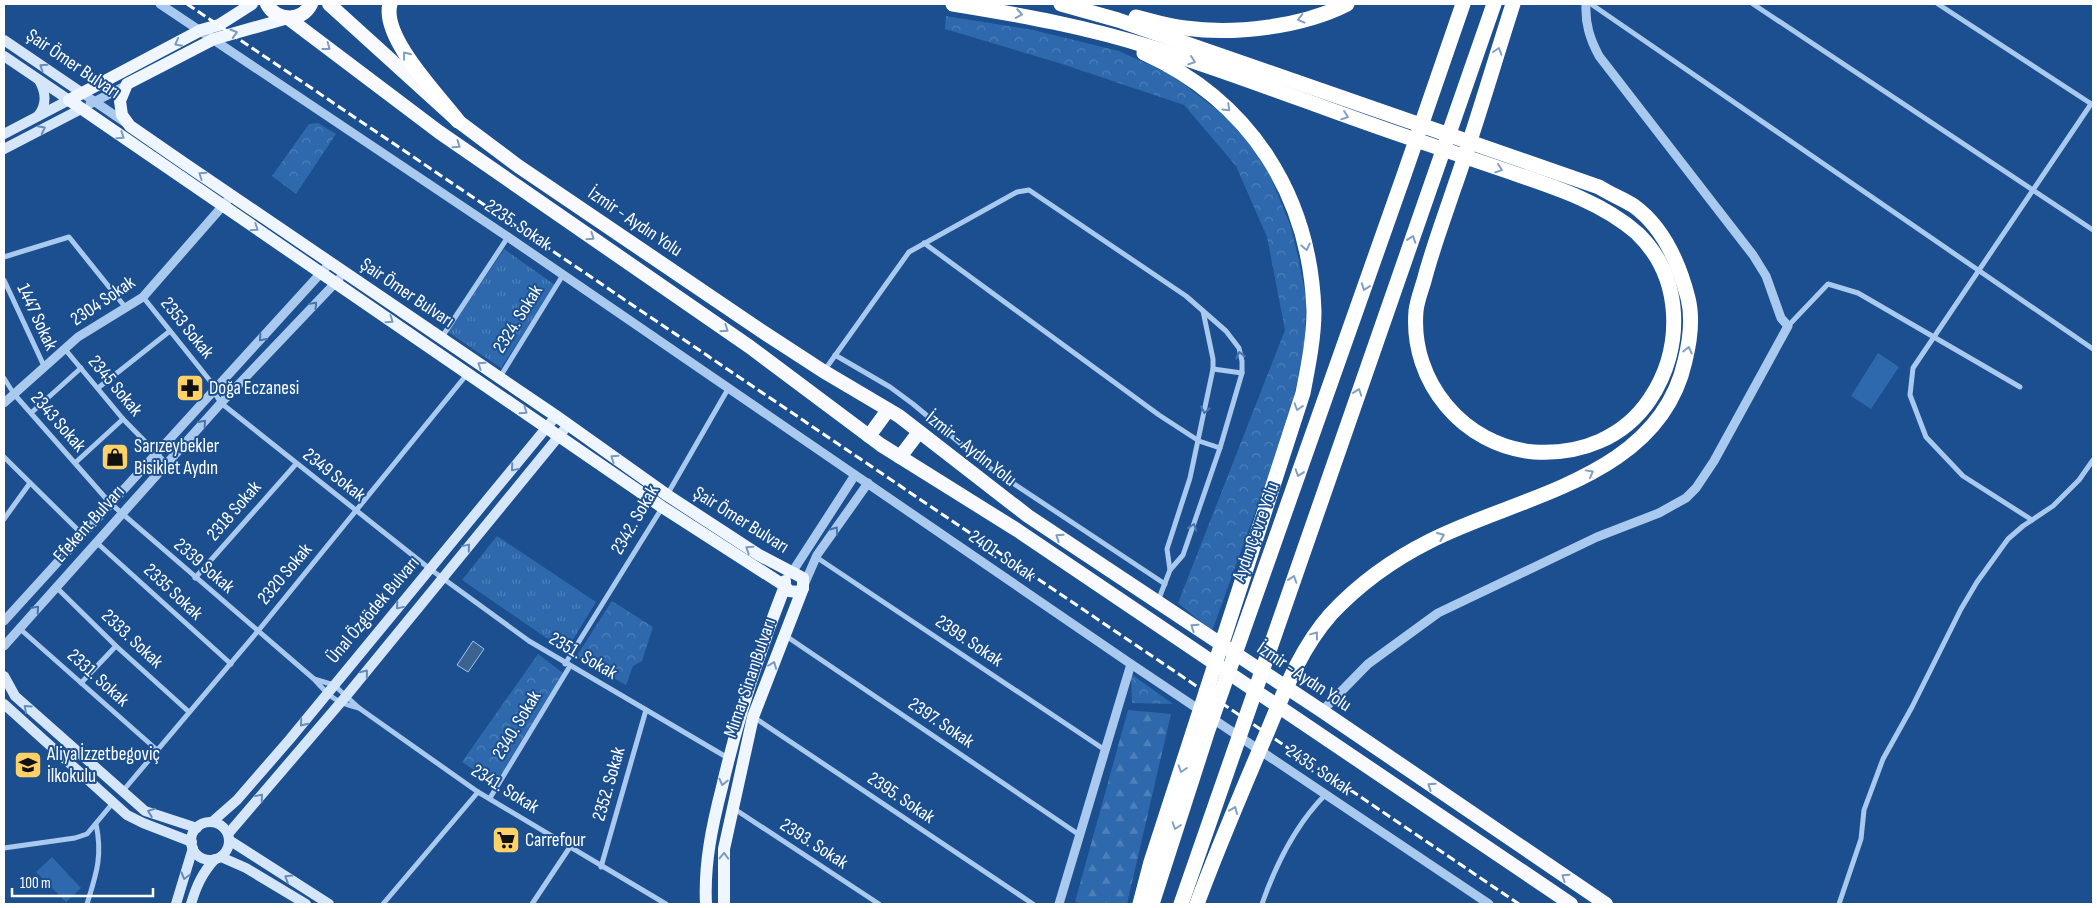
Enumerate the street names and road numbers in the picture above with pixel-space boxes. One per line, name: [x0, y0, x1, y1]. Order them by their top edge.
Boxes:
street label: Şair Ömer Bulvarı: [22, 24, 124, 104]
street label: İzmir - Aydın Yolu: [583, 182, 687, 262]
street label: 2235. Sokak: [480, 194, 556, 256]
street label: Şair Ömer Bulvarı: [356, 253, 458, 333]
street label: 2304 Sokak: [66, 271, 140, 331]
street label: 1447 Sokak: [12, 280, 63, 355]
street label: 2324. Sokak: [488, 280, 548, 357]
street label: 2353 Sokak: [155, 293, 219, 364]
street label: 2345 Sokak: [83, 351, 148, 422]
street label: 2343 Sokak: [25, 387, 91, 458]
street label: İzmir - Aydın Yolu: [921, 406, 1021, 492]
street label: 2349 Sokak: [298, 443, 370, 507]
street label: 2318 Sokak: [202, 476, 267, 546]
street label: Aydın Çevre Yolu: [1227, 479, 1285, 586]
street label: Efekent Bulvarı: [48, 481, 130, 567]
street label: 2342. Sokak: [606, 481, 664, 559]
street label: Şair Ömer Bulvarı: [689, 482, 793, 558]
street label: 2401. Sokak: [964, 525, 1040, 587]
street label: 2339 Sokak: [169, 533, 240, 599]
street label: 2320 Sokak: [253, 538, 318, 609]
street label: Ünal Özgödek Bulvarı: [322, 552, 424, 668]
street label: 2335 Sokak: [139, 559, 208, 626]
street label: 2333. Sokak: [96, 605, 168, 674]
street label: 2399. Sokak: [931, 610, 1008, 672]
street label: Mimar Sinan Bulvarı: [719, 615, 781, 741]
street label: 2351. Sokak: [545, 627, 622, 685]
street label: İzmir - Aydın Yolu: [1252, 637, 1356, 717]
street label: 2331. Sokak: [62, 644, 134, 712]
street label: 2340. Sokak: [488, 686, 547, 764]
street label: 2397. Sokak: [904, 693, 979, 754]
street label: 2435. Sokak: [1281, 739, 1357, 801]
street label: 2352. Sokak: [588, 744, 631, 824]
street label: 2341. Sokak: [467, 759, 544, 819]
street label: 2395. Sokak: [863, 767, 940, 829]
street label: 2393. Sokak: [776, 813, 853, 875]

